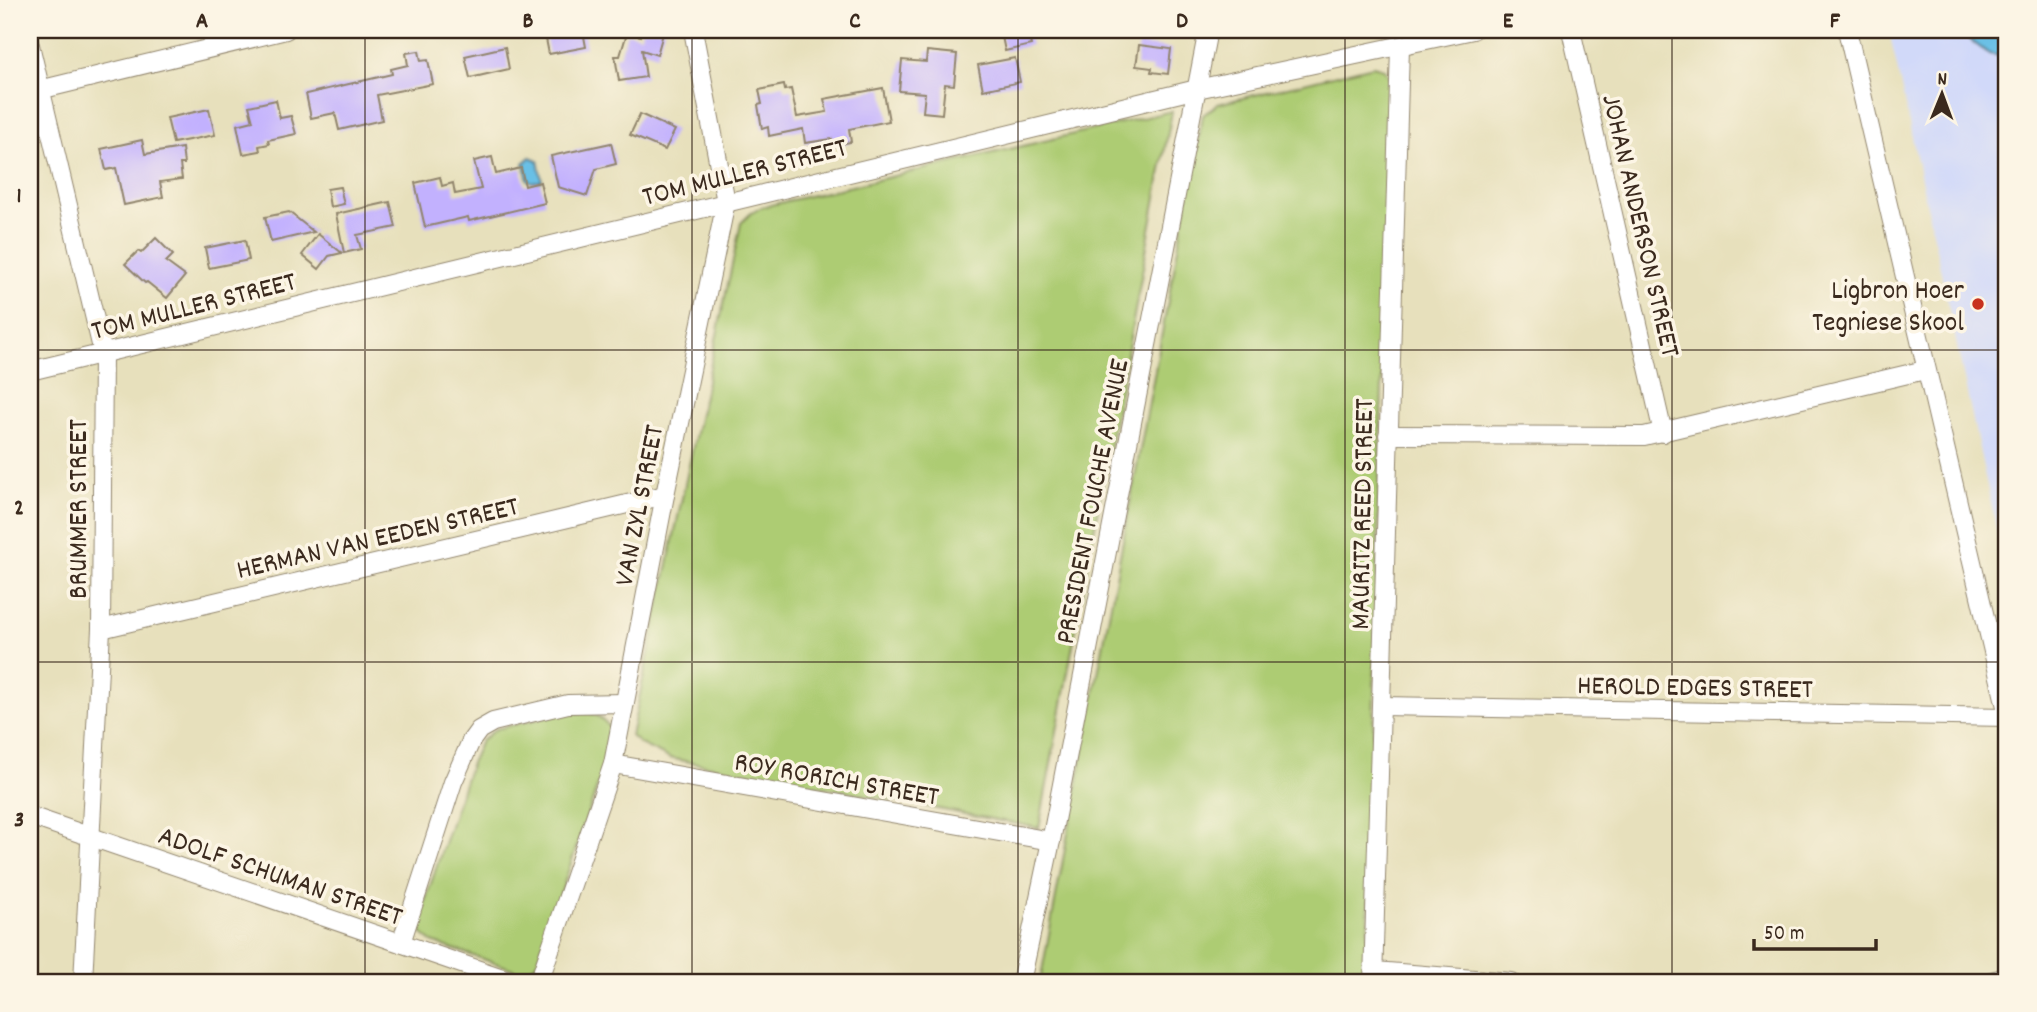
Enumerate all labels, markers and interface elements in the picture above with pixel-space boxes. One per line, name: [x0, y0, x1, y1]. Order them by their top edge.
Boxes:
text: A: [196, 6, 208, 39]
text: B: [523, 6, 534, 39]
text: C: [849, 6, 861, 39]
text: D: [1176, 6, 1188, 39]
text: E: [1503, 6, 1514, 39]
text: F: [1830, 6, 1841, 39]
north arrow: [1908, 60, 1978, 130]
text: N: [1937, 67, 1947, 94]
street label: JOHAN ANDERSON STREET: [1588, 91, 1688, 361]
street label: TOM MULLER STREET: [639, 130, 852, 220]
text: 1: [16, 181, 22, 214]
street label: TOM MULLER STREET: [88, 264, 301, 354]
place label: Ligbron Hoer Tegniese Skool: [1812, 273, 1965, 345]
marker: Ligbron Hoer Tegniese Skool: [1970, 296, 1986, 312]
street label: PRESIDENT FOUCHE AVENUE: [1048, 356, 1142, 648]
street label: MAURITZ REED STREET: [1343, 398, 1387, 630]
street label: BRUMMER STREET: [61, 419, 101, 599]
street label: VAN ZYL STREET: [607, 422, 677, 590]
street label: HERMAN VAN EEDEN STREET: [233, 489, 523, 593]
text: 2: [14, 493, 24, 526]
street label: HEROLD EDGES STREET: [1577, 668, 1813, 712]
street label: ROY RORICH STREET: [731, 744, 941, 820]
text: 3: [14, 805, 24, 838]
street label: ADOLF SCHUMAN STREET: [152, 818, 407, 939]
scale bar: [1754, 907, 1876, 951]
text: 50 m: [1764, 920, 1804, 950]

